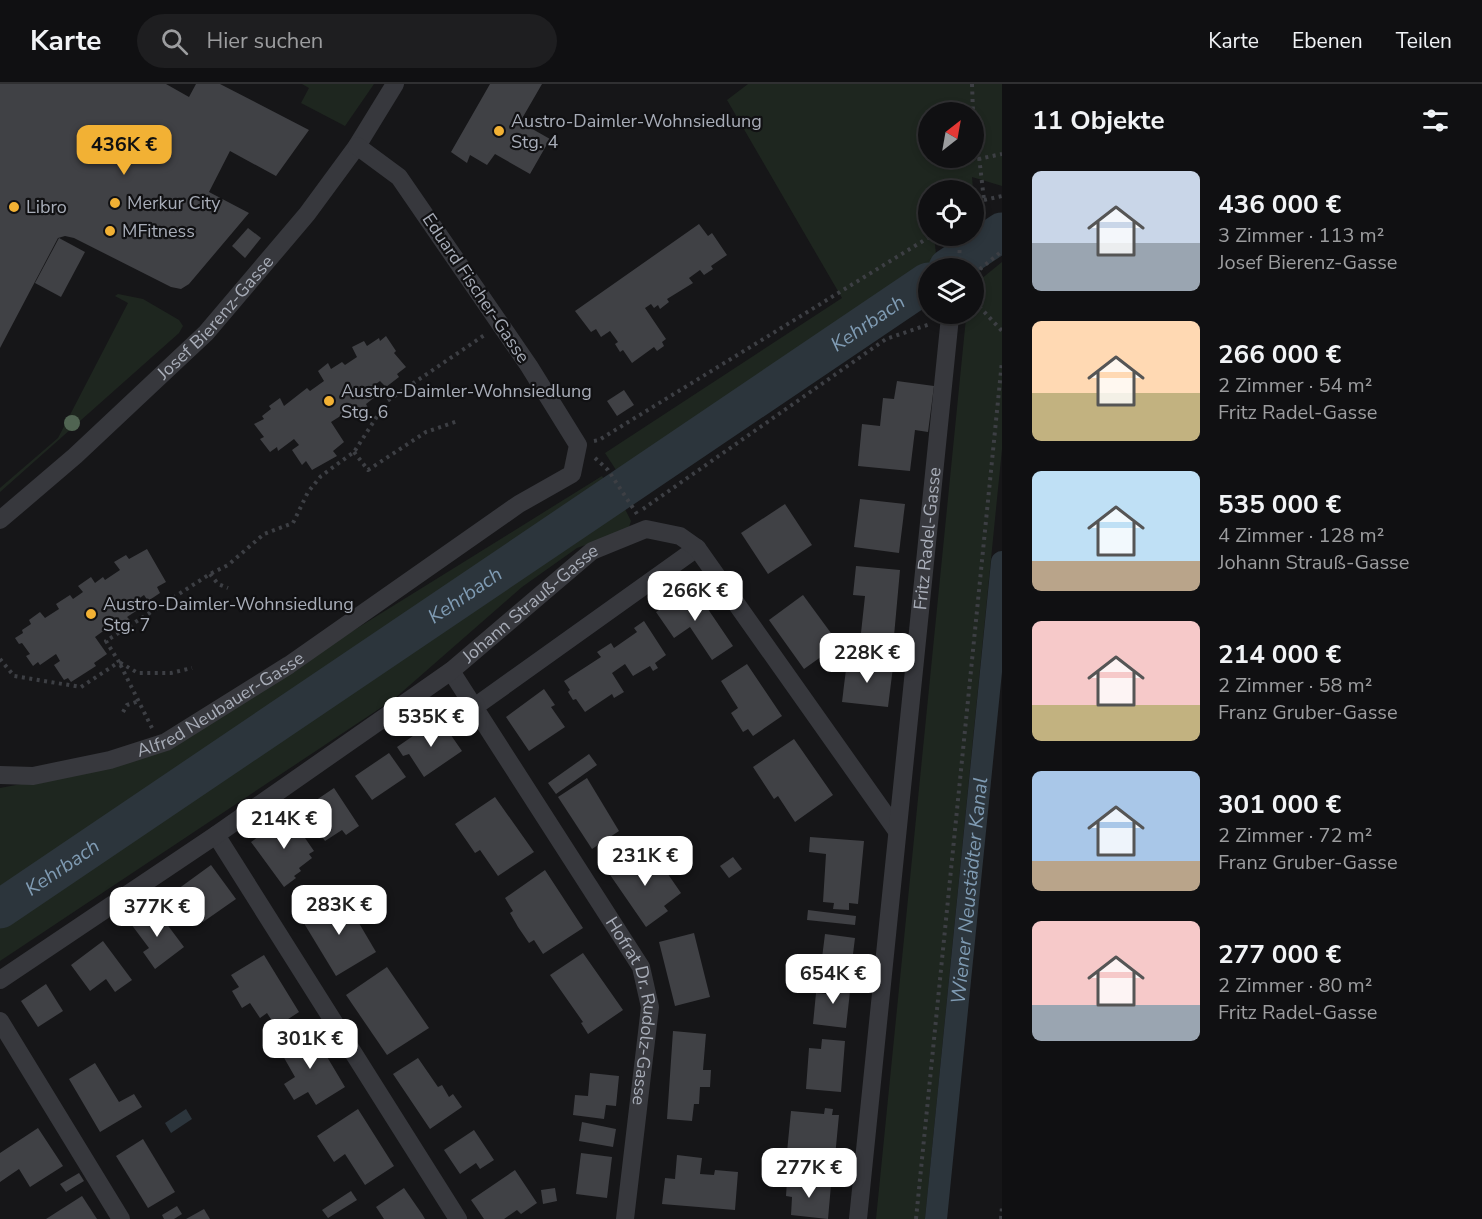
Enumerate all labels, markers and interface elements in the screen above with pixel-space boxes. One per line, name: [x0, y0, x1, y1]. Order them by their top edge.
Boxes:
search box: [137, 14, 557, 68]
text: Karte: [30, 22, 101, 60]
icon: search: [158, 25, 191, 58]
text: Hier suchen: [206, 26, 323, 56]
text: Karte: [1208, 27, 1259, 55]
text: Ebenen: [1292, 27, 1363, 55]
text: Teilen: [1396, 27, 1452, 55]
north arrow: [918, 102, 984, 168]
map controls: [918, 102, 984, 324]
text: 11 Objekte: [1032, 103, 1165, 138]
icon: filters: [1419, 104, 1452, 137]
place label: Austro-Daimler-Wohnsiedlung Stg. 4: [511, 109, 762, 154]
marker: Austro-Daimler-Wohnsiedlung Stg. 4: [492, 124, 506, 138]
pin: 436K €: [75, 125, 173, 176]
text: 436K €: [91, 131, 157, 158]
button: locate: [918, 180, 984, 246]
text: 436 000 €: [1218, 187, 1341, 222]
place label: Merkur City: [127, 191, 221, 215]
place label: Libro: [26, 195, 67, 219]
icon: home: [1080, 195, 1152, 267]
marker: Merkur City: [108, 196, 122, 210]
marker: Libro: [7, 200, 21, 214]
street label: Eduard Fischer-Gasse: [417, 208, 535, 368]
place label: MFitness: [122, 219, 195, 243]
text: 3 Zimmer · 113 m²: [1218, 222, 1384, 249]
marker: MFitness: [103, 224, 117, 238]
text: Josef Bierenz-Gasse: [1218, 249, 1397, 276]
street label: Josef Bierenz-Gasse: [151, 250, 279, 386]
button: layers: [918, 258, 984, 324]
water label: Kehrbach: [825, 288, 910, 358]
text: 266 000 €: [1218, 337, 1341, 372]
icon: home: [1080, 345, 1152, 417]
text: 2 Zimmer · 54 m²: [1218, 372, 1372, 399]
place label: Austro-Daimler-Wohnsiedlung Stg. 6: [341, 379, 592, 424]
marker: Austro-Daimler-Wohnsiedlung Stg. 6: [322, 394, 336, 408]
text: Fritz Radel-Gasse: [1218, 399, 1377, 426]
street label: Fritz Radel-Gasse: [908, 466, 947, 611]
text: 535 000 €: [1218, 487, 1341, 522]
icon: home: [1080, 495, 1152, 567]
text: 4 Zimmer · 128 m²: [1218, 522, 1384, 549]
street label: Johann Strauß-Gasse: [456, 538, 601, 669]
text: Johann Strauß-Gasse: [1218, 549, 1409, 576]
water label: Kehrbach: [423, 561, 508, 630]
pin: 266K €: [646, 571, 744, 622]
text: 266K €: [662, 577, 728, 604]
place label: Austro-Daimler-Wohnsiedlung Stg. 7: [103, 592, 354, 637]
marker: Austro-Daimler-Wohnsiedlung Stg. 7: [84, 607, 98, 621]
pin: 228K €: [818, 633, 916, 684]
text: 214 000 €: [1218, 637, 1341, 672]
text: 228K €: [834, 639, 900, 666]
icon: home: [1080, 645, 1152, 717]
street label: Alfred Neubauer-Gasse: [134, 646, 309, 763]
text: 2 Zimmer · 58 m²: [1218, 672, 1372, 699]
pin: 535K €: [382, 697, 480, 748]
text: Franz Gruber-Gasse: [1218, 699, 1398, 726]
text: 535K €: [398, 703, 464, 730]
water label: Wiener Neustädter Kanal: [945, 776, 994, 1005]
text: 301 000 €: [1218, 787, 1341, 822]
icon: home: [1080, 795, 1152, 867]
pin: 214K €: [235, 799, 333, 850]
text: 214K €: [251, 805, 317, 832]
text: 2 Zimmer · 72 m²: [1218, 822, 1372, 849]
water label: Kehrbach: [20, 833, 105, 902]
pin: 231K €: [596, 836, 694, 887]
text: 231K €: [612, 842, 678, 869]
text: Franz Gruber-Gasse: [1218, 849, 1398, 876]
pin: 283K €: [290, 885, 388, 936]
pin: 377K €: [108, 887, 206, 938]
text: 283K €: [306, 891, 372, 918]
text: 377K €: [124, 893, 190, 920]
street label: Hofrat Dr. Rudolz-Gasse: [600, 912, 662, 1107]
text: 277 000 €: [1218, 937, 1341, 972]
icon: home: [1080, 945, 1152, 1017]
pin: 654K €: [784, 954, 882, 1005]
text: 654K €: [800, 960, 866, 987]
text: 2 Zimmer · 80 m²: [1218, 972, 1372, 999]
text: Fritz Radel-Gasse: [1218, 999, 1377, 1026]
pin: 301K €: [261, 1019, 359, 1070]
text: 301K €: [277, 1025, 343, 1052]
pin: 277K €: [760, 1148, 858, 1199]
text: 277K €: [776, 1154, 842, 1181]

